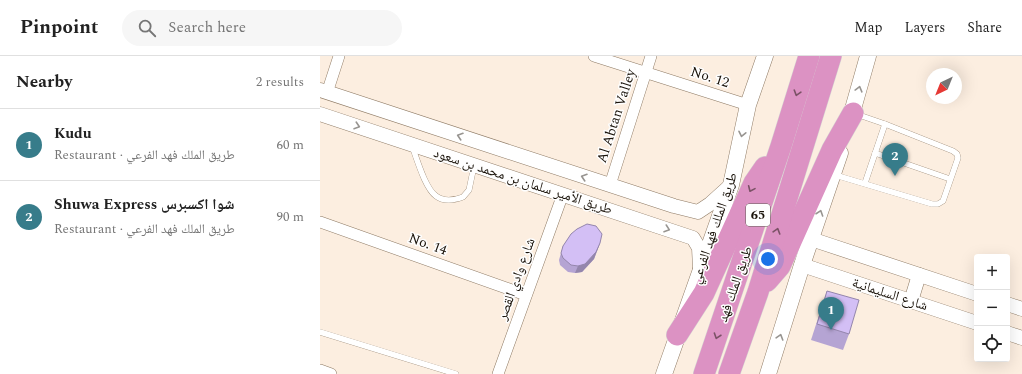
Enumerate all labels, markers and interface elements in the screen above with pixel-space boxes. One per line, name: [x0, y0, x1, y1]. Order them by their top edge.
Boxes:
search box: [122, 10, 402, 46]
text: Pinpoint: [20, 13, 98, 42]
text: Search here: [168, 16, 246, 39]
icon: search: [136, 17, 158, 39]
text: Map: [854, 17, 883, 38]
text: Layers: [905, 17, 945, 38]
text: Share: [967, 17, 1002, 38]
street label: No. 12: [688, 61, 732, 93]
street label: Al Abtan Valley: [591, 65, 641, 166]
north arrow: [926, 68, 962, 104]
text: Nearby: [16, 69, 72, 95]
text: 2 results: [256, 72, 304, 92]
one-way arrow: [854, 86, 863, 93]
one-way arrow: [793, 90, 802, 97]
text: Kudu: [54, 122, 92, 145]
one-way arrow: [353, 122, 360, 130]
one-way arrow: [739, 131, 747, 137]
one-way arrow: [457, 132, 464, 141]
text: 1: [25, 135, 33, 155]
text: 60 m: [277, 135, 304, 155]
street label: طريق الأمير سلمان بن محمد بن سعود: [431, 142, 615, 220]
pin: 2: [882, 143, 908, 176]
text: Restaurant · طريق الملك فهد الفرعي: [54, 145, 235, 165]
street label: طريق الملك فهد الفرعي: [687, 170, 741, 286]
one-way arrow: [580, 173, 587, 181]
one-way arrow: [748, 185, 756, 193]
text: Shuwa Express شوا اكسبرس: [54, 193, 234, 216]
road number: 65: [746, 204, 770, 226]
text: 2: [25, 207, 33, 227]
text: 90 m: [277, 207, 304, 227]
one-way arrow: [815, 210, 823, 217]
text: Restaurant · طريق الملك فهد الفرعي: [54, 219, 235, 239]
one-way arrow: [663, 224, 670, 232]
street label: No. 14: [406, 227, 450, 261]
one-way arrow: [772, 227, 781, 234]
street label: شارع وادي القصر: [491, 235, 541, 324]
street label: طريق الملك فهد: [714, 244, 756, 324]
your location: [758, 249, 778, 269]
map controls: [974, 254, 1010, 362]
button: +: [974, 254, 1010, 290]
street label: شارع السليمانية: [849, 272, 931, 316]
button: −: [974, 290, 1010, 326]
pin: 1: [818, 297, 844, 330]
button: locate: [974, 326, 1010, 362]
one-way arrow: [713, 333, 722, 340]
one-way arrow: [775, 333, 784, 340]

